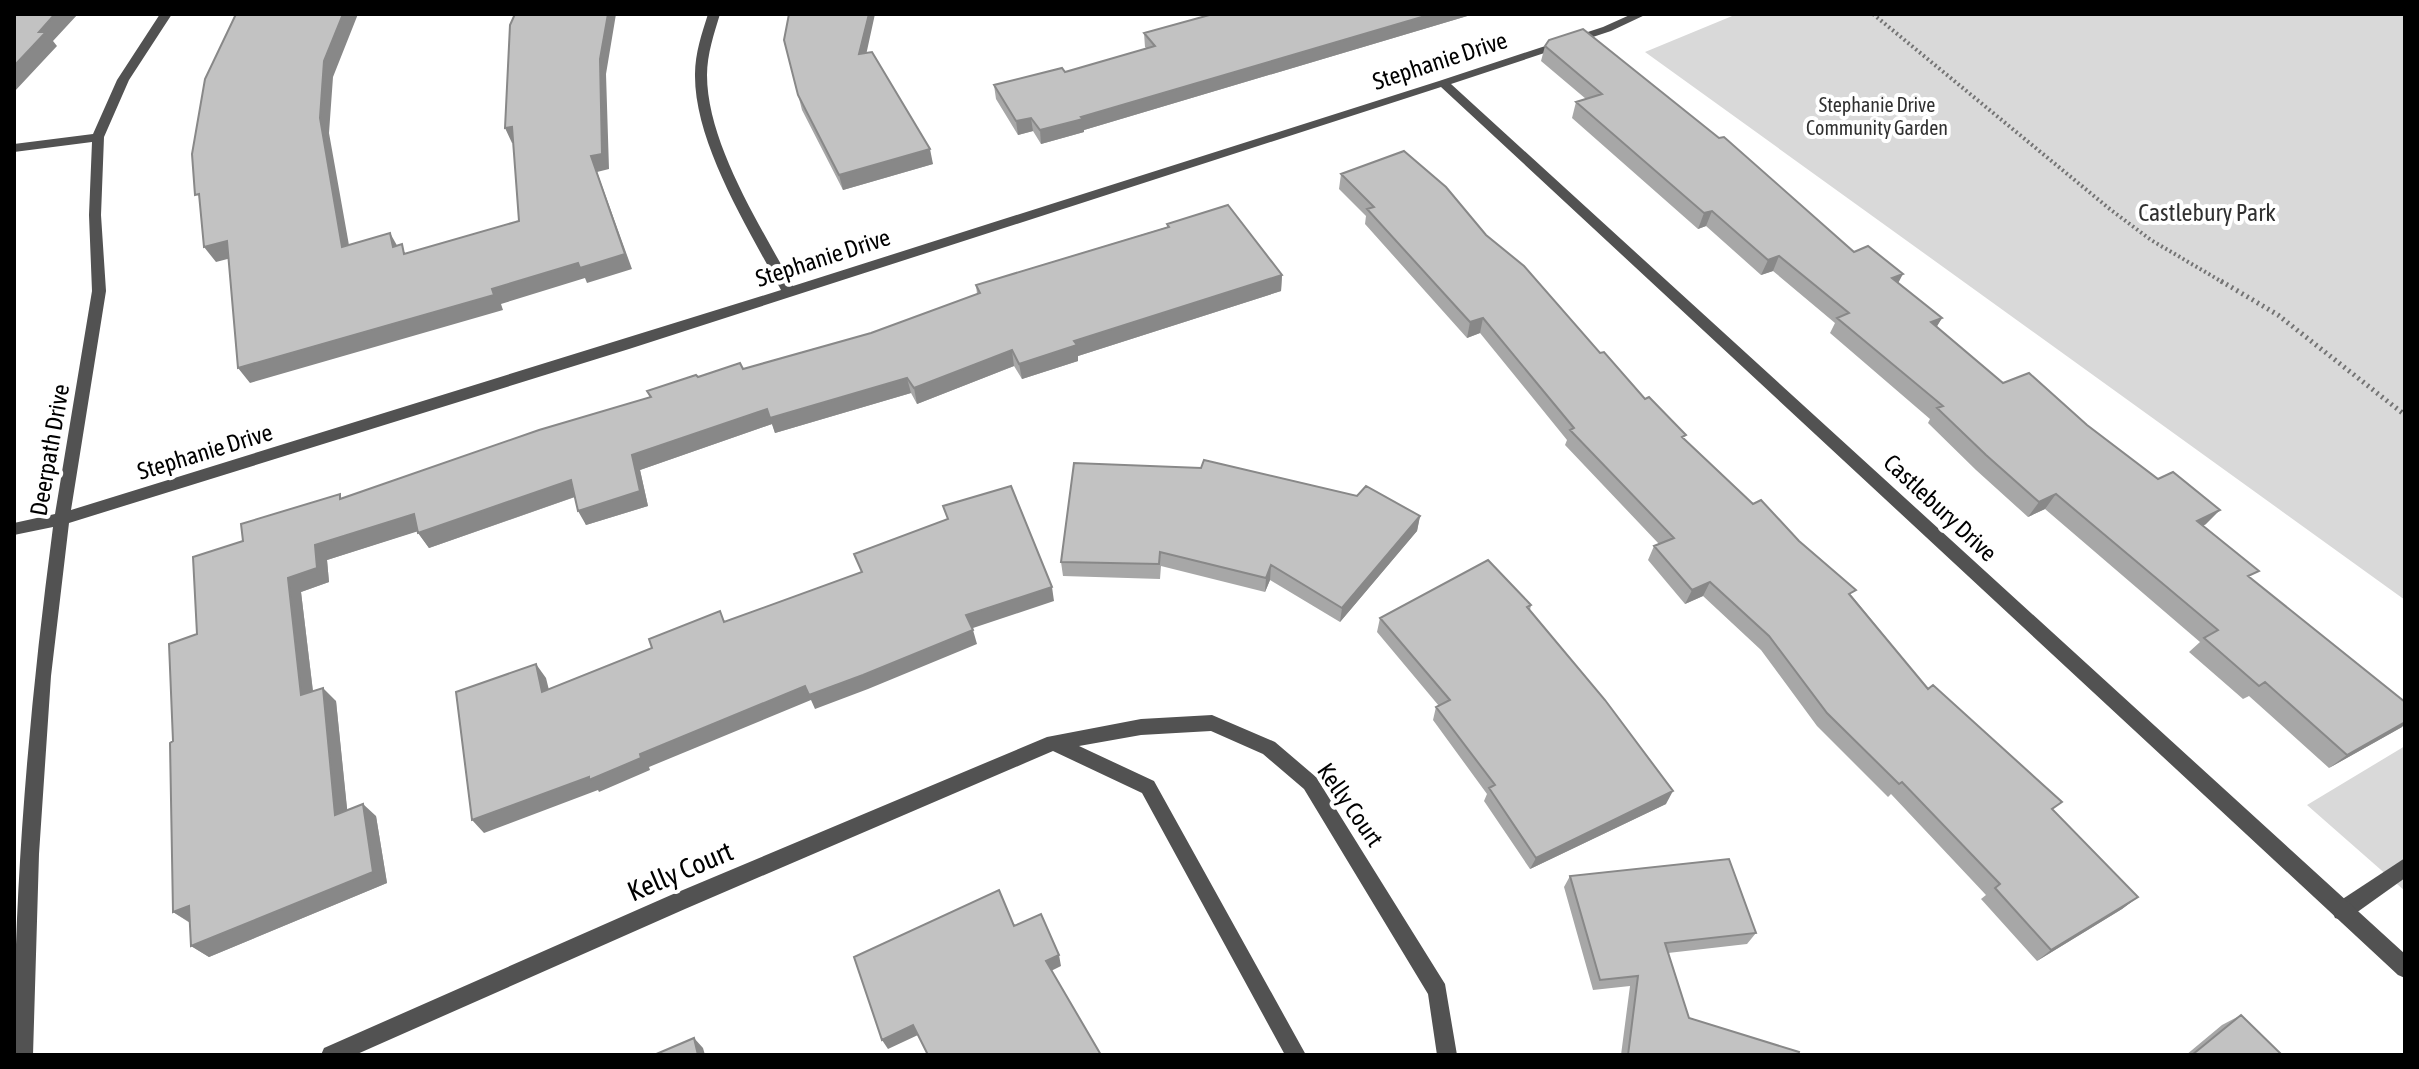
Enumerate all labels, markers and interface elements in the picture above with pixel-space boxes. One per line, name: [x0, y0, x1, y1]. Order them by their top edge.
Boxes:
street label: Stephanie Drive: [1369, 26, 1510, 95]
park label: Stephanie Drive Community Garden: [1806, 93, 1948, 139]
park label: Castlebury Park: [2138, 199, 2276, 226]
street label: Stephanie Drive: [752, 223, 893, 292]
street label: Deerpath Drive: [25, 382, 74, 518]
street label: Stephanie Drive: [134, 418, 276, 485]
street label: Castlebury Drive: [1878, 449, 2002, 567]
street label: Kelly Court: [1312, 758, 1389, 852]
street label: Kelly Court: [623, 835, 737, 907]

